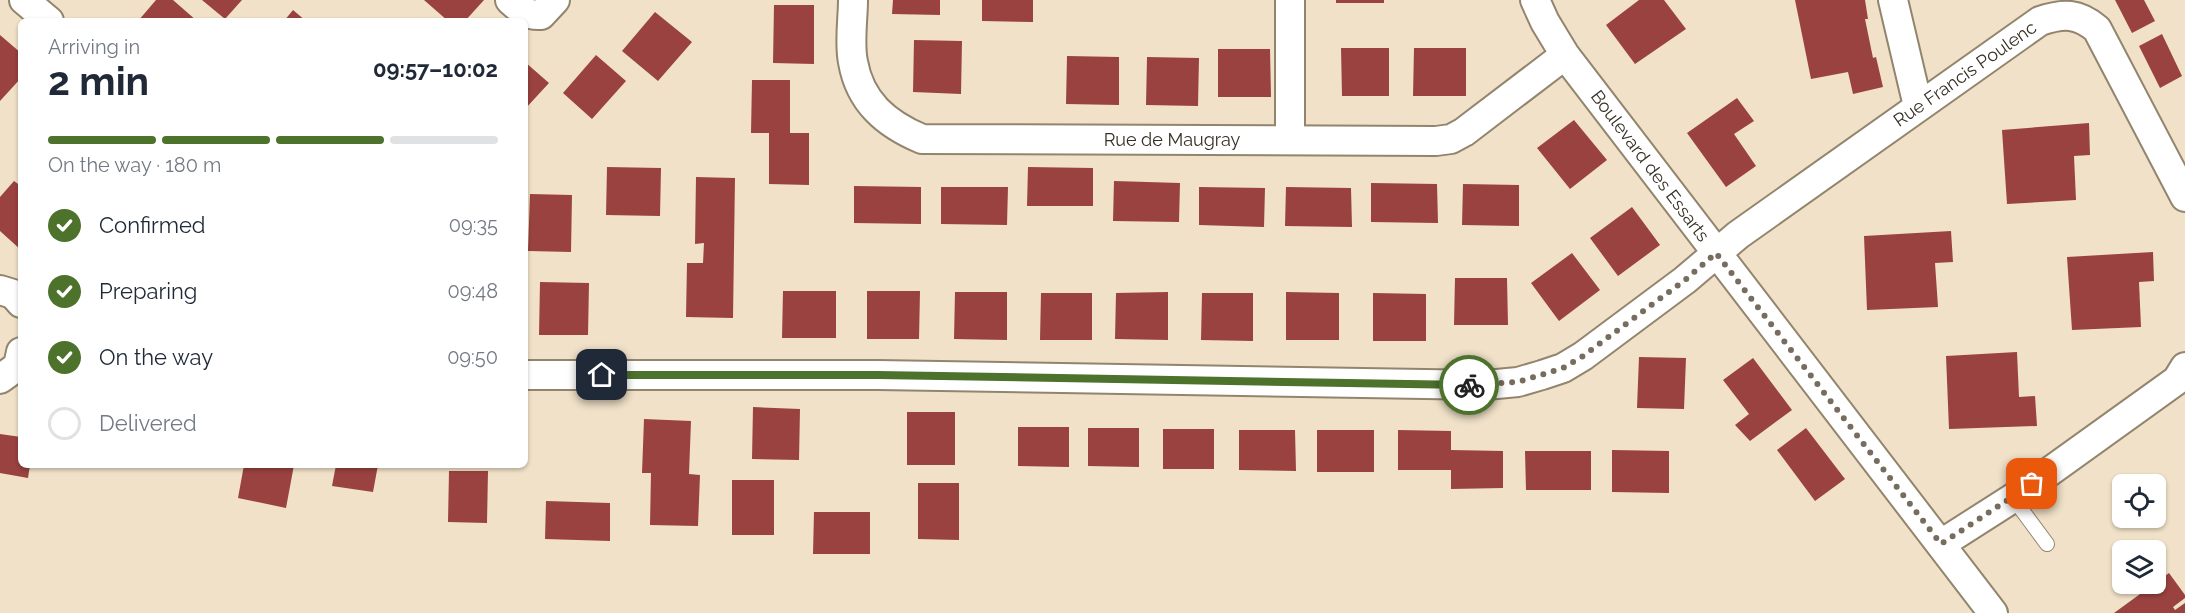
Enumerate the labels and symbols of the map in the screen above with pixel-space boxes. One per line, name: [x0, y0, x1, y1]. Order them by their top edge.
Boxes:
street label: Rue Francis Poulenc: [1889, 16, 2040, 131]
street label: Boulevard des Essarts: [1587, 86, 1714, 246]
street label: Rue de Maugray: [1104, 129, 1241, 150]
pin: [576, 349, 627, 400]
courier: [1439, 355, 1499, 415]
pin: [2006, 458, 2057, 509]

